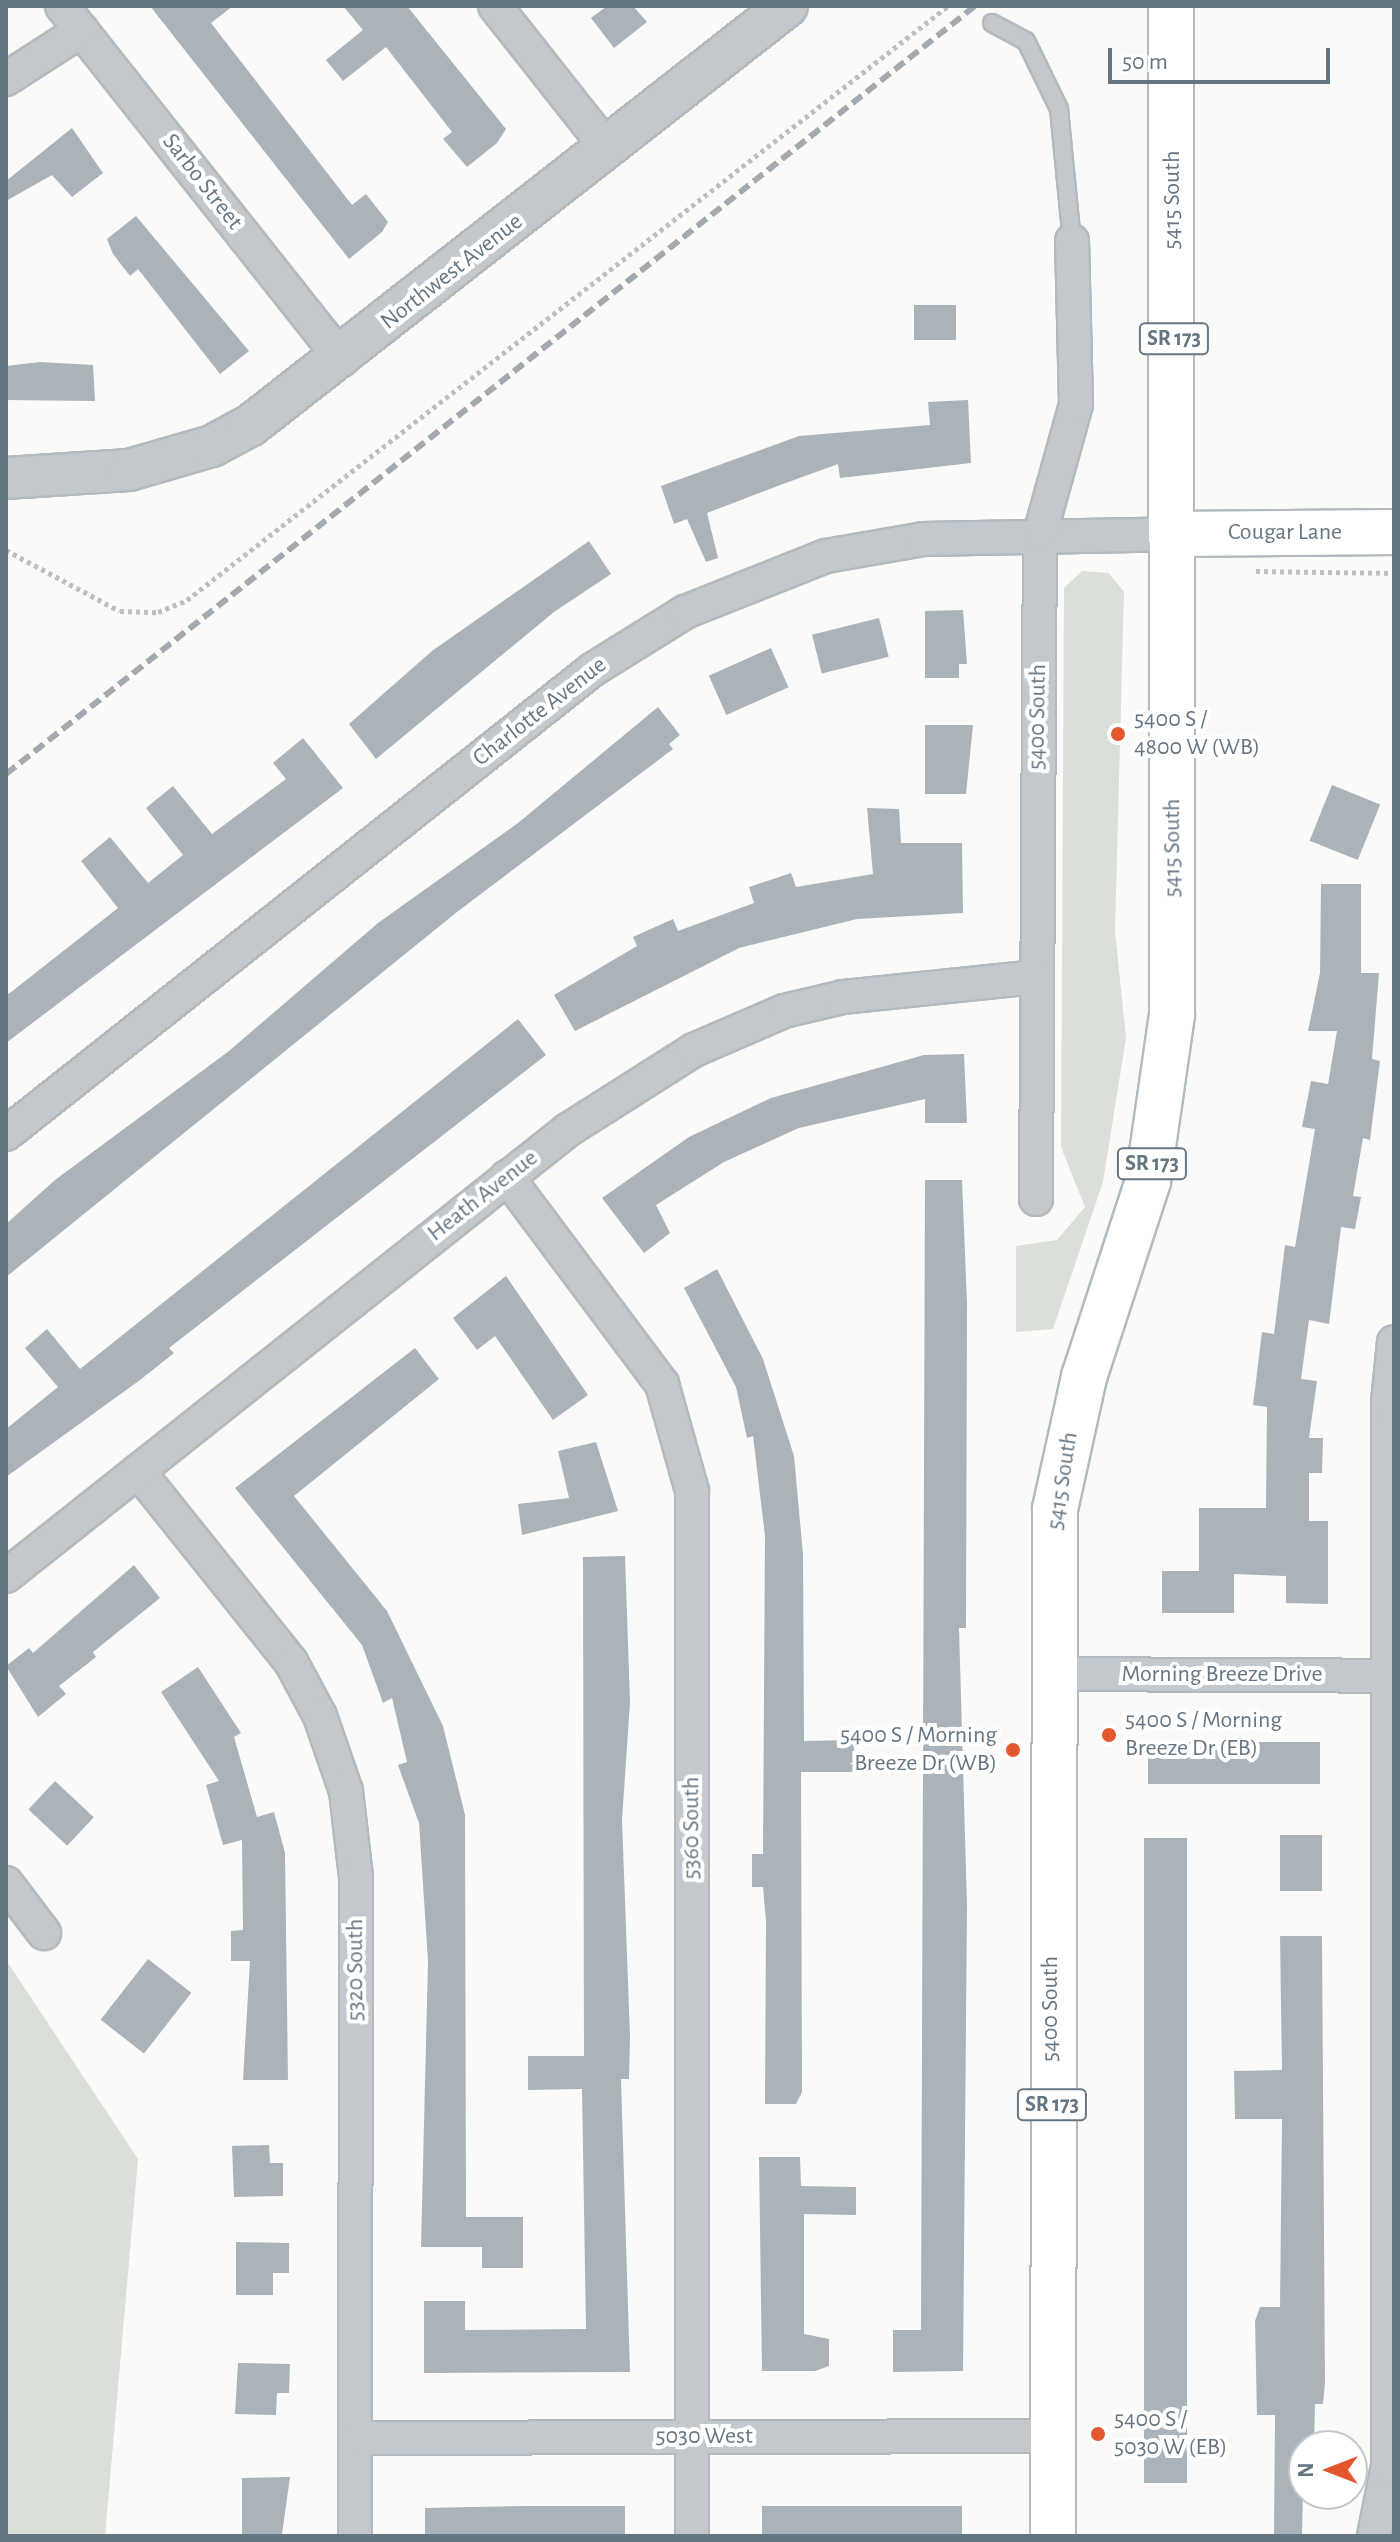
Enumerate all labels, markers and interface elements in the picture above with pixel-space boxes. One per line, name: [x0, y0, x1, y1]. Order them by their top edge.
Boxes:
scale bar: [1112, 32, 1334, 82]
text: 50 m: [1122, 50, 1168, 74]
street label: Sarbo Street: [156, 128, 248, 236]
street label: 5415 South: [1159, 151, 1187, 249]
street label: Northwest Avenue: [375, 208, 529, 336]
road number: SR 173: [1138, 321, 1210, 357]
street label: Cougar Lane: [1228, 519, 1342, 547]
street label: Charlotte Avenue: [468, 651, 612, 773]
street label: 5400 South: [1023, 664, 1053, 770]
place label: 5400 S / 4800 W (WB): [1134, 706, 1260, 762]
marker: 5400 S / 4800 W (WB): [1109, 725, 1127, 743]
street label: 5415 South: [1159, 799, 1187, 897]
street label: Heath Avenue: [422, 1144, 544, 1248]
road number: SR 173: [1116, 1146, 1188, 1182]
street label: 5415 South: [1041, 1430, 1085, 1532]
street label: Morning Breeze Drive: [1122, 1661, 1322, 1689]
place label: 5400 S / Morning Breeze Dr (EB): [1125, 1707, 1282, 1763]
place label: 5400 S / Morning Breeze Dr (WB): [840, 1722, 997, 1778]
marker: 5400 S / Morning Breeze Dr (EB): [1100, 1726, 1118, 1744]
marker: 5400 S / Morning Breeze Dr (WB): [1004, 1741, 1022, 1759]
street label: 5360 South: [678, 1777, 706, 1879]
street label: 5320 South: [342, 1919, 370, 2021]
street label: 5400 South: [1037, 1956, 1065, 2062]
road number: SR 173: [1016, 2087, 1088, 2123]
place label: 5400 S / 5030 W (EB): [1114, 2406, 1227, 2462]
street label: 5030 West: [655, 2423, 753, 2451]
marker: 5400 S / 5030 W (EB): [1089, 2425, 1107, 2443]
north arrow: [1288, 2430, 1368, 2510]
text: N: [1295, 2462, 1317, 2478]

